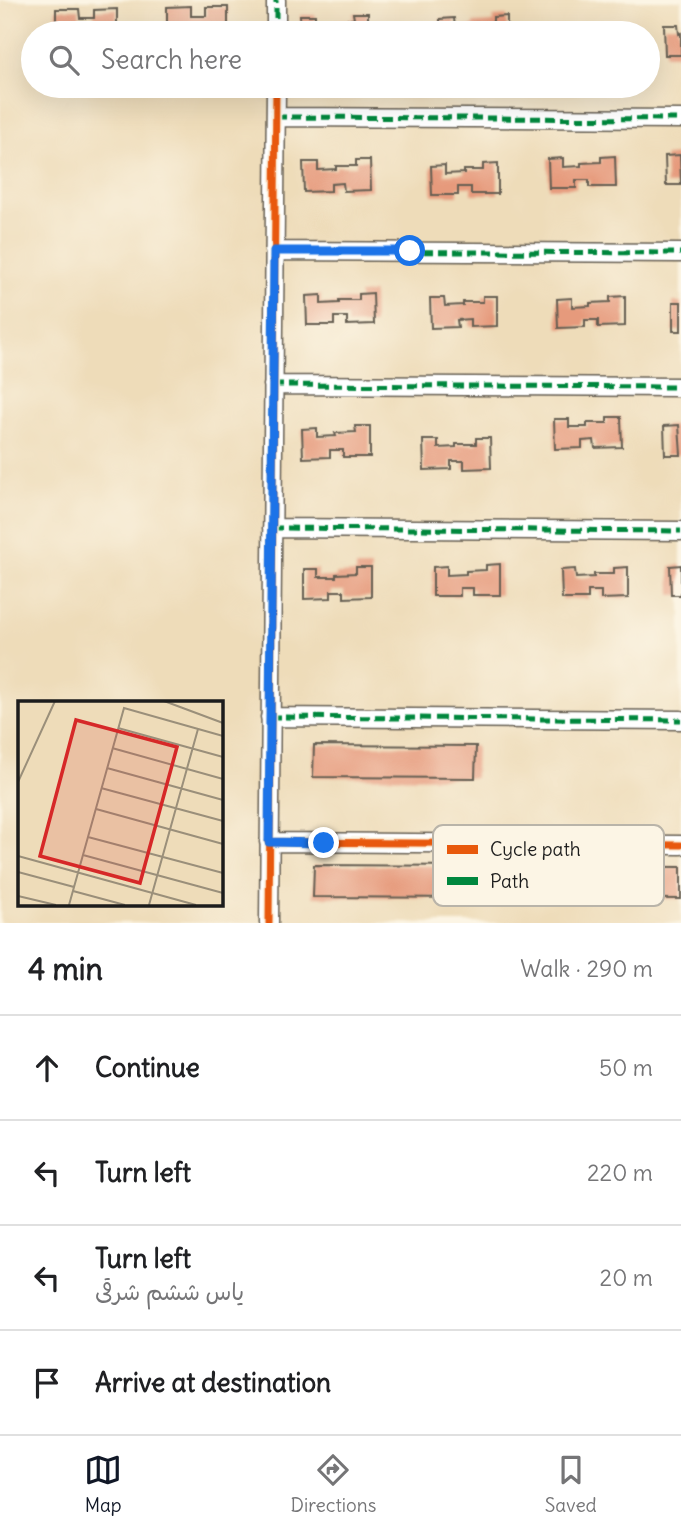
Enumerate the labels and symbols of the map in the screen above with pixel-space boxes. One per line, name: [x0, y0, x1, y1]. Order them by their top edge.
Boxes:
route start: [394, 235, 425, 266]
inset map: [18, 701, 222, 906]
legend: [433, 825, 664, 906]
route end: [308, 827, 339, 858]
text: Cycle path: [490, 837, 581, 861]
text: Path: [490, 869, 529, 893]

